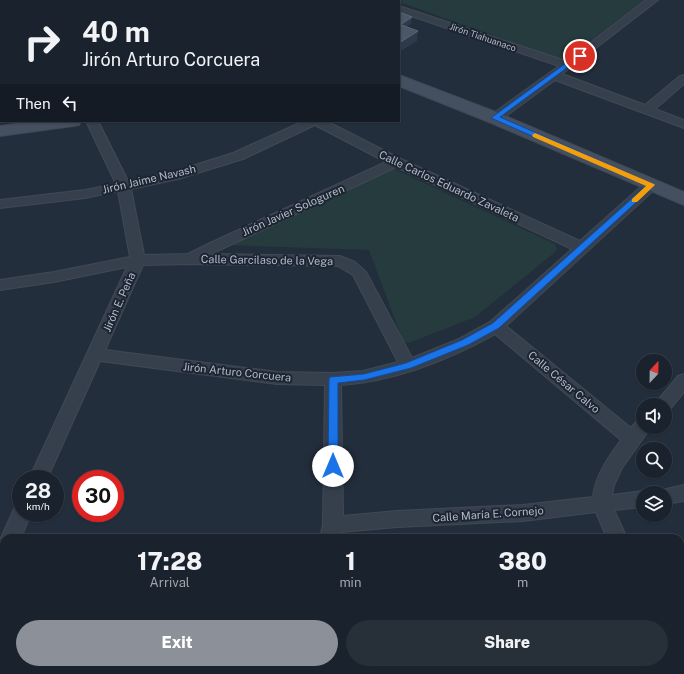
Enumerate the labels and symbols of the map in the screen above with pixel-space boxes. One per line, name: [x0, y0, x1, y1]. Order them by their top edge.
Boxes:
street label: Jirón Tiahuanaco: [448, 20, 518, 54]
pin: [563, 39, 597, 73]
street label: Calle Carlos Eduardo Zavaleta: [377, 148, 521, 224]
street label: Jirón Jaime Navash: [101, 162, 197, 196]
street label: Jirón Javier Sologuren: [240, 182, 346, 238]
street label: Calle Garcilaso de la Vega: [201, 253, 333, 267]
street label: Jirón E. Peña: [101, 270, 137, 334]
street label: Calle César Calvo: [526, 349, 602, 415]
north arrow: [636, 354, 672, 390]
street label: Jirón Arturo Corcuera: [182, 360, 292, 384]
position arrow: [312, 445, 354, 487]
speed limit sign: 30: [72, 470, 124, 522]
street label: Calle María E. Cornejo: [432, 504, 544, 524]

